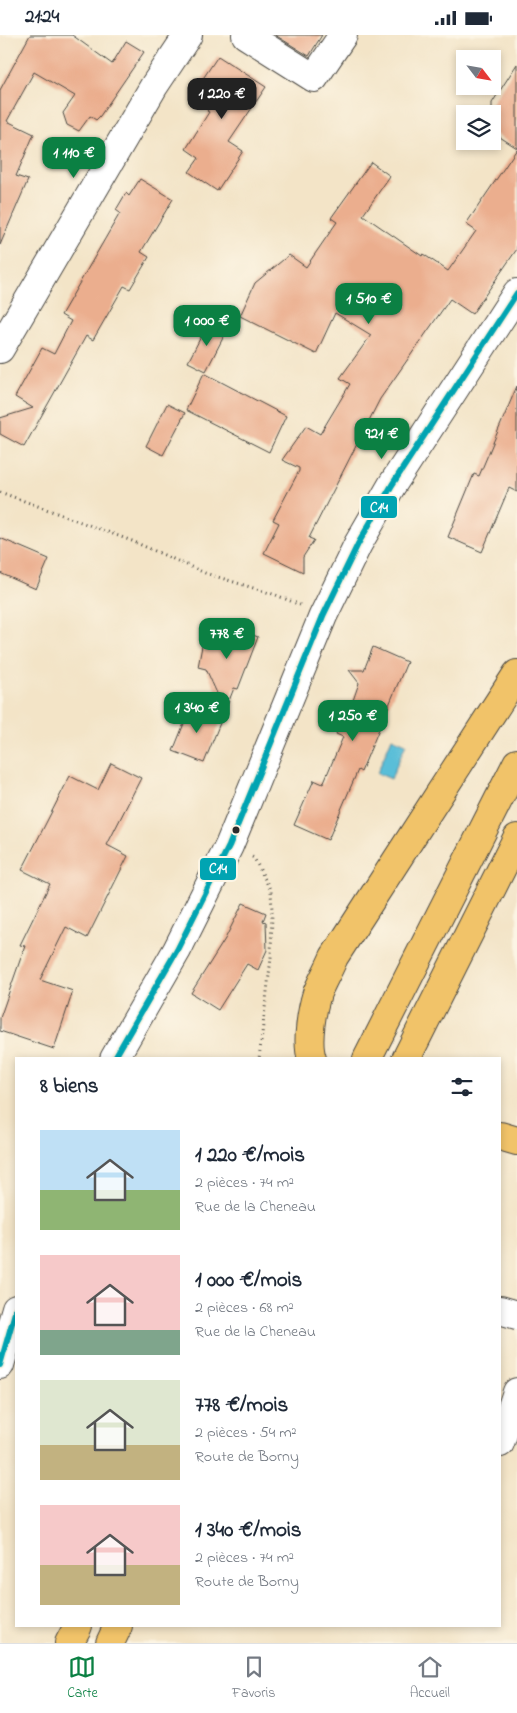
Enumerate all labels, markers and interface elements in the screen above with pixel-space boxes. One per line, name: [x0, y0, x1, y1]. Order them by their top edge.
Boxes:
text: 21:24: [25, 4, 59, 31]
north arrow: [456, 50, 501, 95]
map controls: [456, 50, 501, 150]
pin: 1 220 €: [176, 77, 268, 120]
text: 1 220 €: [198, 82, 246, 106]
button: layers: [456, 105, 501, 150]
pin: 1 110 €: [28, 137, 120, 179]
text: 1 110 €: [53, 141, 95, 165]
pin: 1 510 €: [323, 283, 415, 325]
text: 1 510 €: [346, 287, 392, 311]
pin: 1 000 €: [161, 305, 253, 347]
text: 1 000 €: [185, 309, 229, 333]
pin: 921 €: [347, 417, 417, 460]
text: 921 €: [365, 422, 399, 446]
line badge: C14: [360, 495, 398, 519]
text: C14: [370, 498, 388, 519]
pin: 778 €: [192, 617, 262, 660]
text: 778 €: [210, 622, 244, 646]
pin: 1 340 €: [151, 691, 243, 734]
text: 1 340 €: [175, 696, 219, 720]
pin: 1 250 €: [307, 699, 399, 742]
text: 1 250 €: [329, 704, 377, 728]
unlabelled marker: [231, 825, 241, 835]
line badge: C14: [199, 857, 237, 881]
text: C14: [209, 859, 227, 880]
text: 8 biens: [40, 1072, 98, 1102]
icon: filters: [448, 1073, 476, 1101]
text: 1 220 €/mois: [195, 1141, 305, 1171]
icon: home: [80, 1150, 140, 1210]
text: 2 pièces · 74 m²: [195, 1171, 294, 1195]
text: Rue de la Cheneau: [195, 1195, 316, 1219]
text: 1 000 €/mois: [195, 1266, 302, 1296]
icon: home: [80, 1275, 140, 1335]
text: 2 pièces · 68 m²: [195, 1296, 294, 1320]
text: Rue de la Cheneau: [195, 1320, 316, 1344]
text: 778 €/mois: [195, 1391, 288, 1421]
icon: home: [80, 1400, 140, 1460]
text: 2 pièces · 54 m²: [195, 1421, 296, 1445]
text: Route de Borny: [195, 1445, 299, 1469]
text: 1 340 €/mois: [195, 1516, 301, 1546]
icon: home: [80, 1525, 140, 1585]
text: 2 pièces · 74 m²: [195, 1546, 294, 1570]
text: Route de Borny: [195, 1570, 299, 1594]
tab: Carte: [67, 1653, 98, 1704]
tab: Favoris: [232, 1653, 275, 1704]
tab: Accueil: [410, 1653, 450, 1704]

